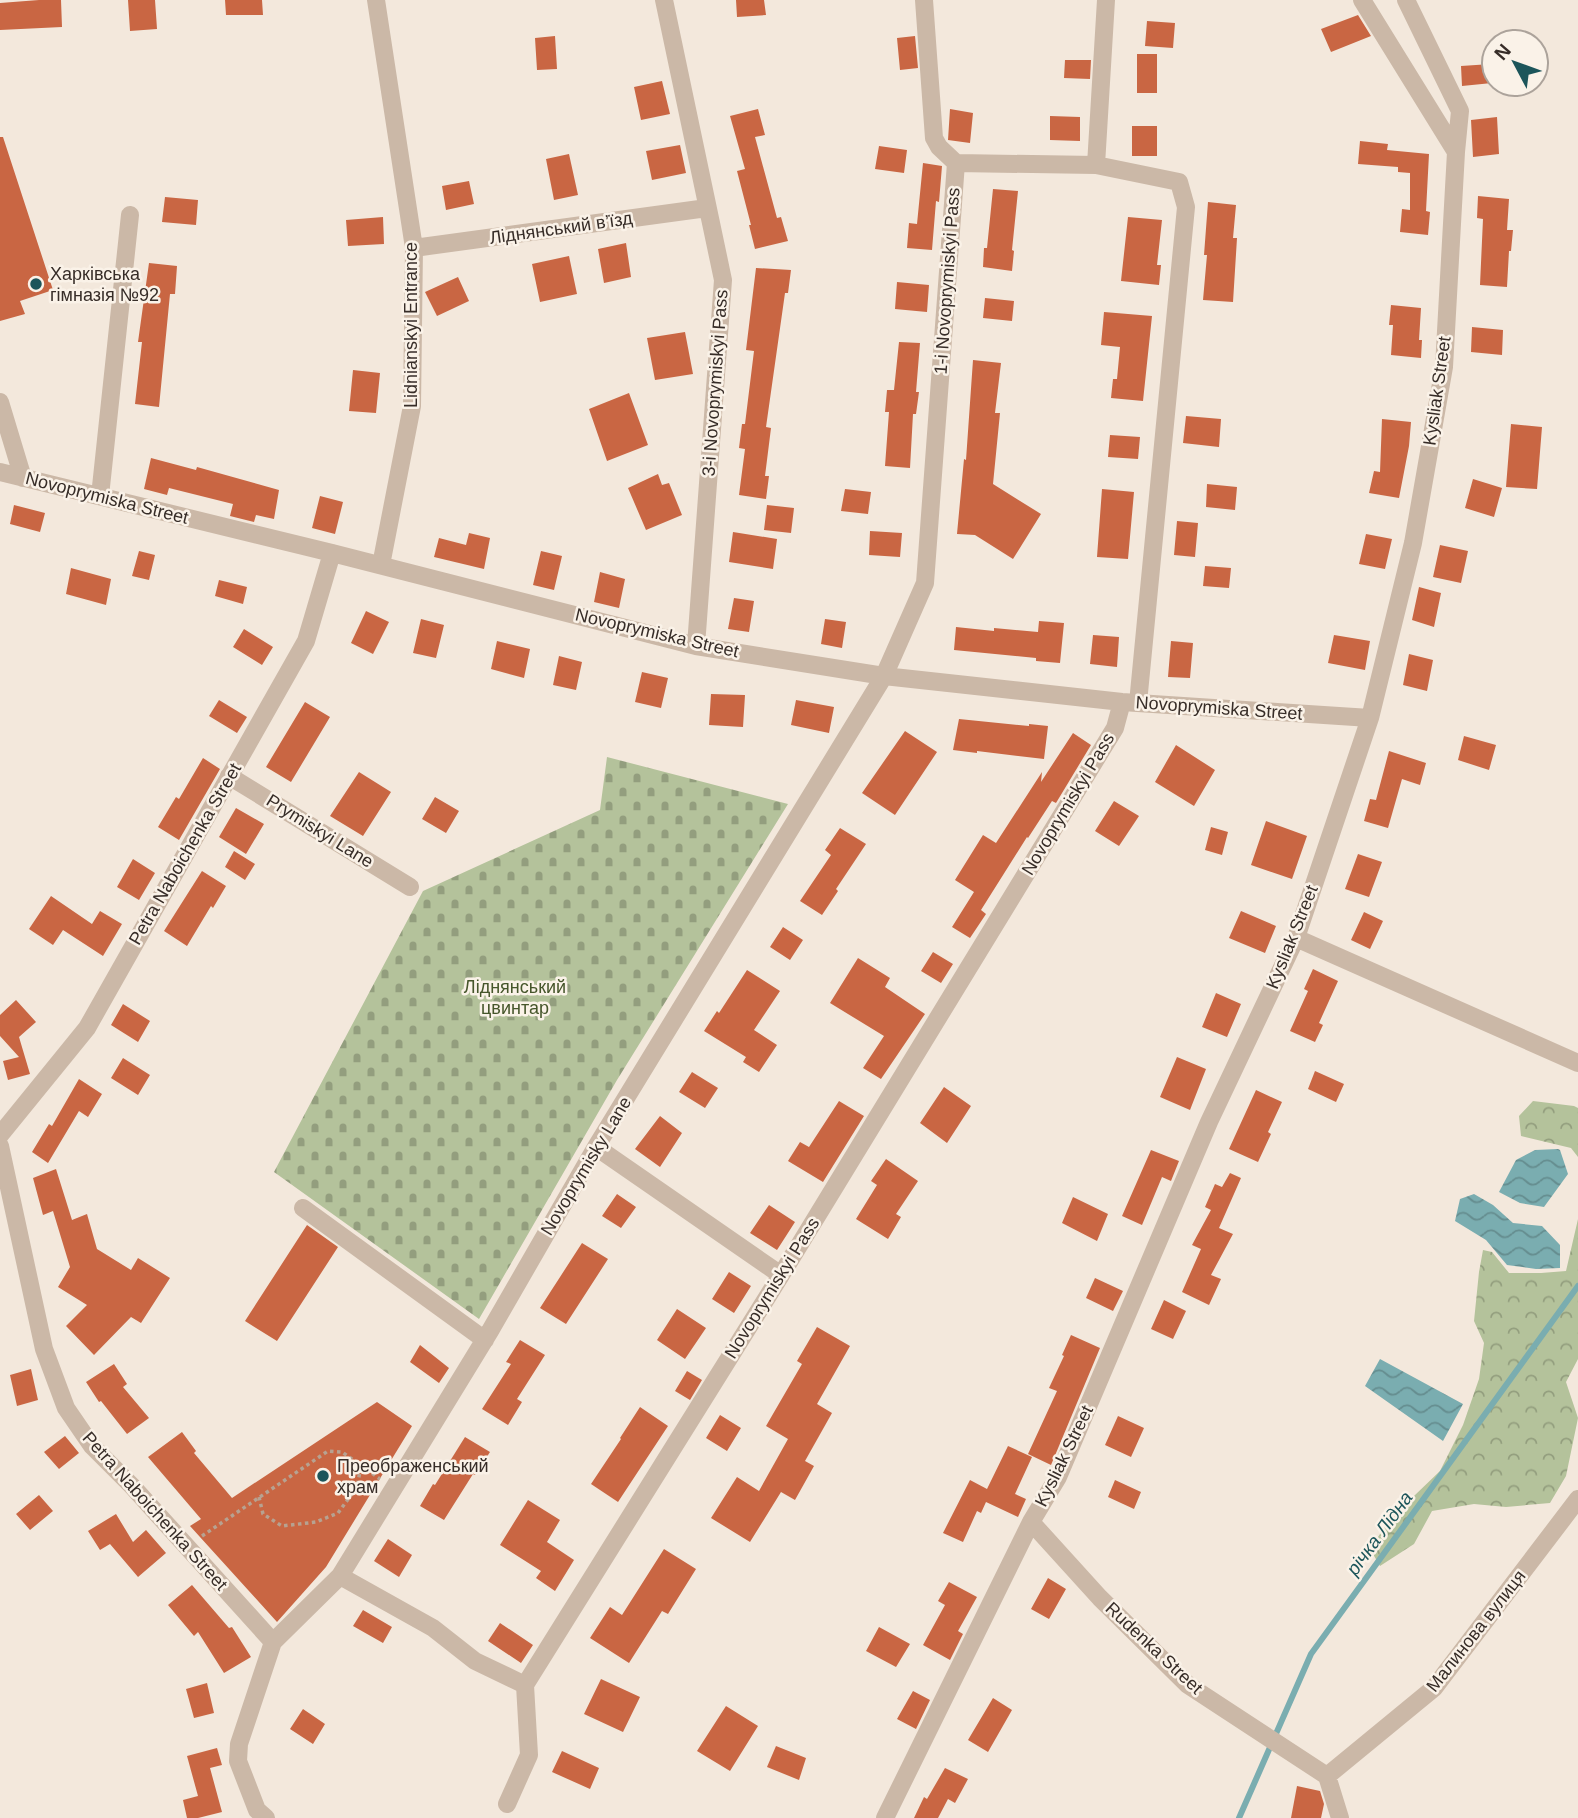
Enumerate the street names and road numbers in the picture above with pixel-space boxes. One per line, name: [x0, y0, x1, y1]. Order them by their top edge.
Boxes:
street label: 1-i Novoprymiskyi Pass: [931, 187, 963, 375]
street label: Ліднянський в’їзд: [488, 208, 634, 248]
street label: Lidnianskyi Entrance: [401, 242, 421, 408]
street label: 3-i Novoprymiskyi Pass: [699, 289, 731, 477]
street label: Kysliak Street: [1419, 335, 1455, 447]
street label: Novoprymiska Street: [24, 468, 190, 528]
street label: Novoprymiska Street: [573, 604, 741, 662]
street label: Novoprymiska Street: [1135, 692, 1303, 724]
street label: Novoprymiskyi Pass: [1018, 729, 1118, 879]
street label: Petra Naboichenka Street: [125, 760, 245, 948]
street label: Prymiskyi Lane: [263, 790, 377, 872]
street label: Kysliak Street: [1262, 882, 1322, 992]
street label: Novoprymisky Lane: [537, 1093, 635, 1239]
street label: Novoprymiskyi Pass: [721, 1214, 823, 1362]
street label: Kysliak Street: [1031, 1402, 1097, 1510]
street label: Petra Naboichenka Street: [79, 1428, 231, 1594]
street label: Малинова вулиця: [1422, 1566, 1530, 1696]
street label: Rudenka Street: [1101, 1598, 1207, 1698]

